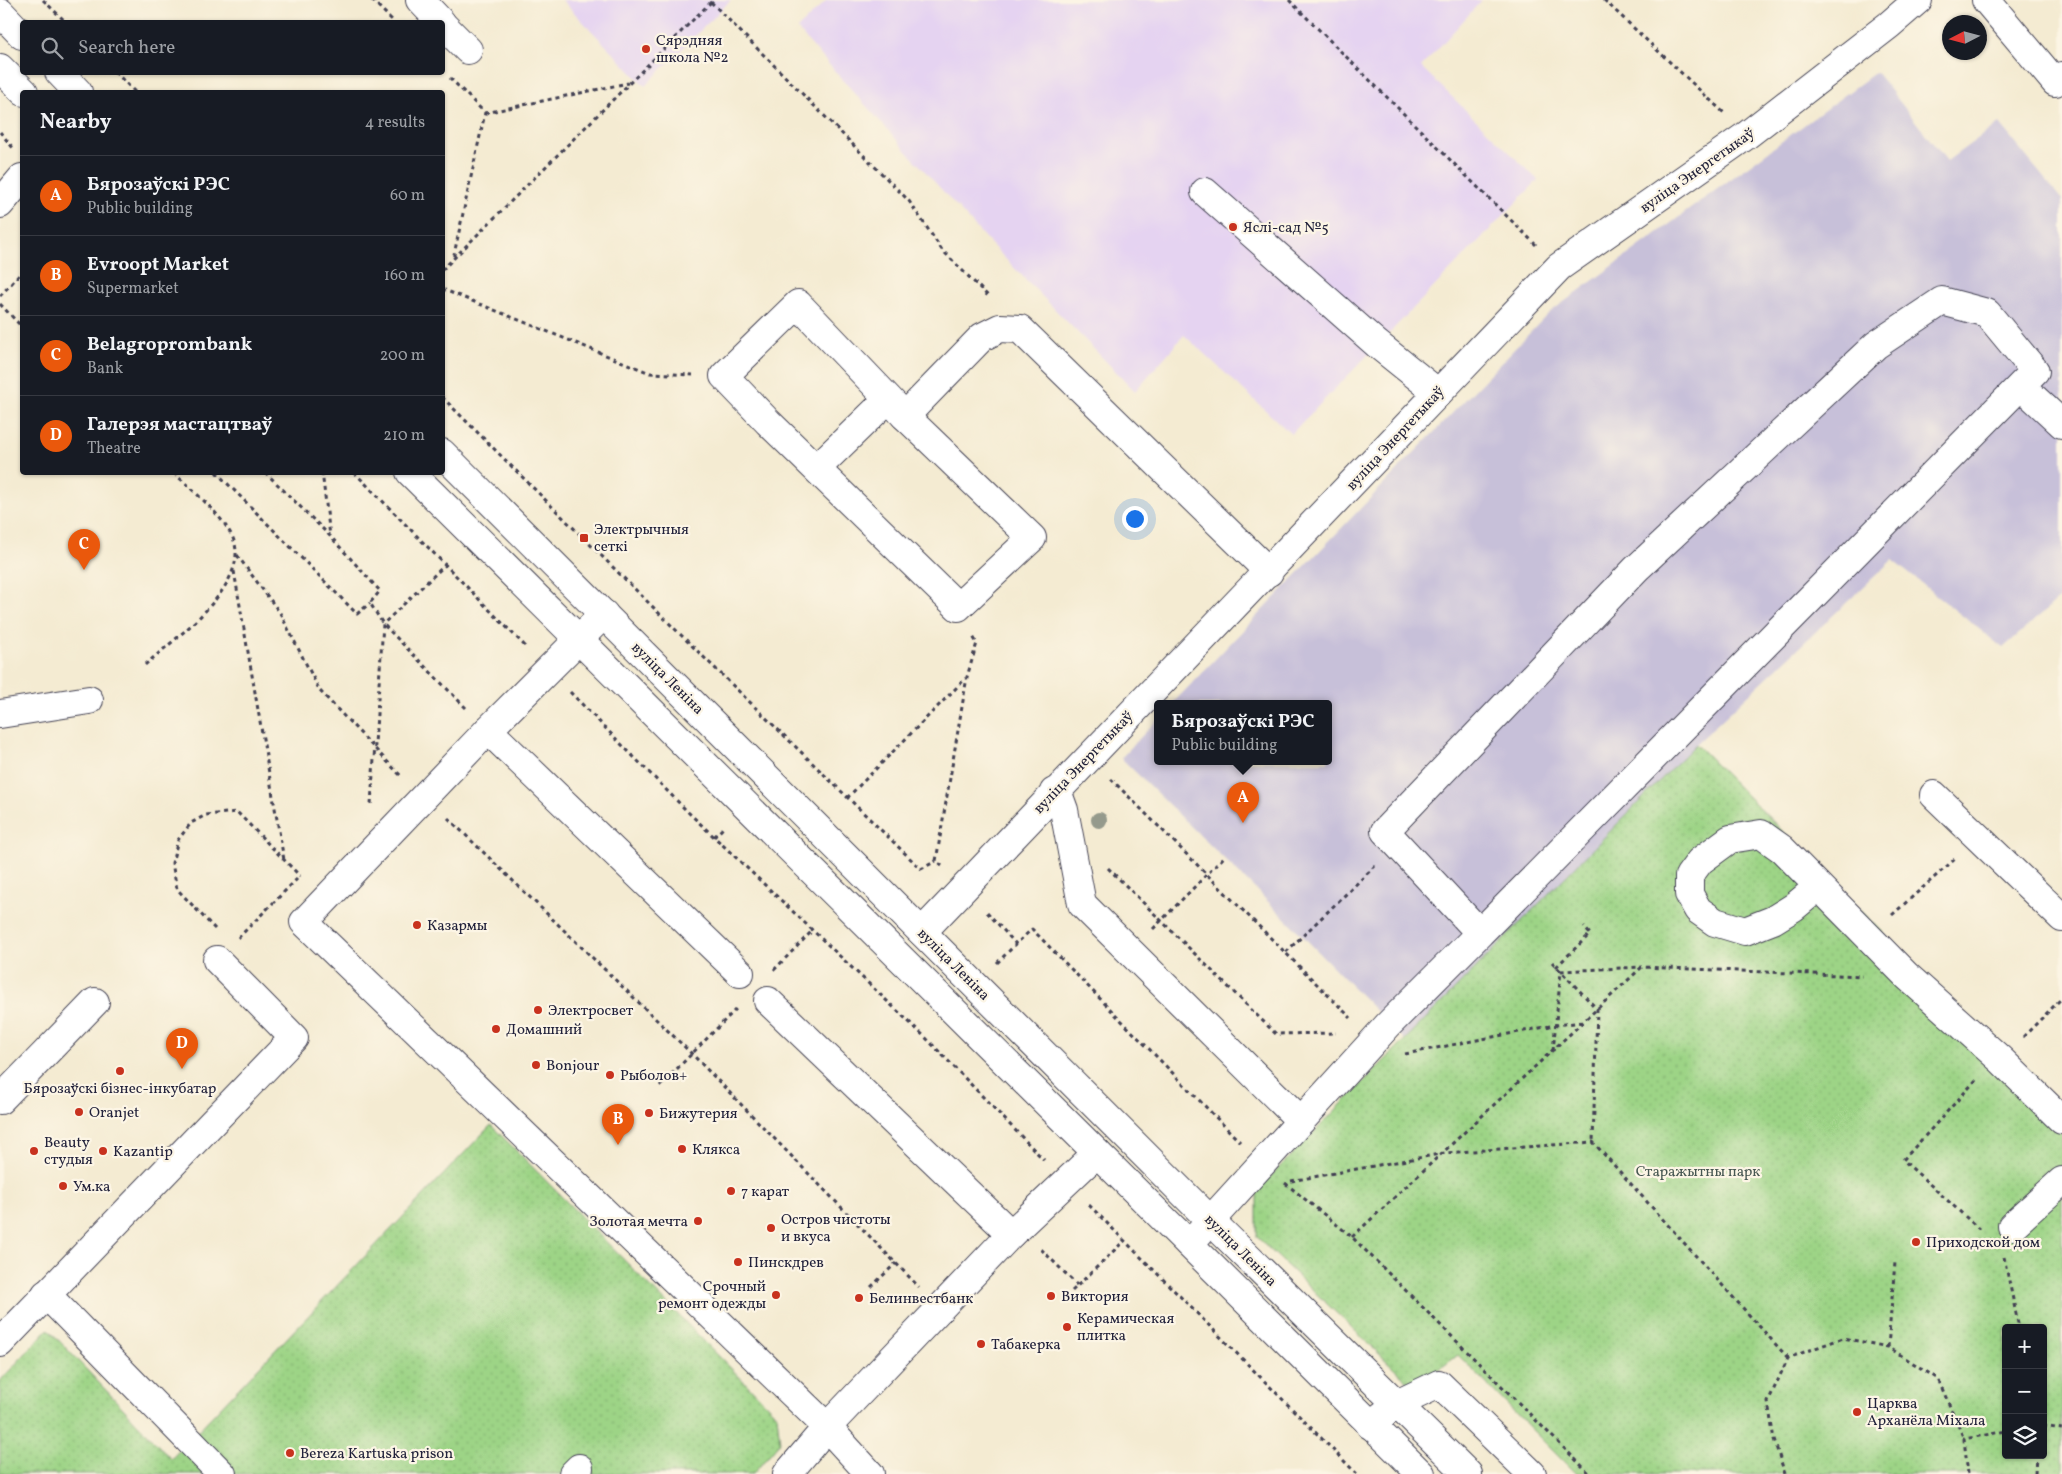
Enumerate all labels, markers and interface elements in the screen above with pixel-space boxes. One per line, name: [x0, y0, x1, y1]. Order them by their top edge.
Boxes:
north arrow: [1942, 15, 1987, 60]
search box: [20, 20, 445, 75]
place label: Сярэдняя школа №2: [656, 31, 728, 69]
icon: search: [38, 34, 66, 62]
text: Search here: [78, 35, 175, 61]
marker: Сярэдняя школа №2: [640, 43, 652, 55]
text: Nearby: [40, 108, 111, 137]
text: 4 results: [365, 112, 425, 134]
street label: вуліца Энергетыкаў: [1636, 124, 1759, 219]
text: Бярозаўскі РЭС: [87, 172, 230, 198]
text: A: [50, 185, 62, 207]
text: 60 m: [390, 185, 425, 207]
text: Public building: [87, 198, 193, 220]
place label: Яслі-сад №5: [1243, 218, 1329, 239]
marker: Яслі-сад №5: [1227, 221, 1239, 233]
text: Evroopt Market: [87, 252, 229, 278]
text: B: [51, 265, 61, 287]
text: 160 m: [384, 265, 425, 287]
text: Supermarket: [87, 278, 179, 300]
text: Belagroprombank: [87, 332, 252, 358]
text: C: [51, 345, 61, 367]
text: 200 m: [380, 345, 425, 367]
text: Bank: [87, 358, 123, 380]
street label: вуліца Энергетыкаў: [1342, 382, 1450, 496]
text: Галерэя мастацтваў: [87, 412, 272, 438]
text: D: [50, 425, 62, 447]
text: 210 m: [383, 425, 425, 447]
text: Theatre: [87, 438, 141, 460]
your location: [1122, 506, 1148, 532]
place label: Электрычныя сеткі: [594, 520, 689, 558]
pin: C: [68, 529, 100, 570]
marker: Электрычныя сеткі: [578, 532, 590, 544]
street label: вуліца Леніна: [626, 638, 708, 720]
popup: [1154, 700, 1332, 765]
street label: вуліца Энергетыкаў: [1029, 707, 1139, 819]
text: Бярозаўскі РЭС: [1172, 709, 1314, 735]
text: Public building: [1172, 735, 1277, 757]
pin: A: [1227, 782, 1259, 823]
place label: Казармы: [427, 916, 488, 937]
marker: Казармы: [411, 919, 423, 931]
street label: вуліца Леніна: [912, 924, 994, 1006]
place label: Электросвет: [548, 1001, 634, 1022]
marker: Электросвет: [532, 1004, 544, 1016]
place label: Домашний: [506, 1020, 582, 1041]
marker: Домашний: [490, 1023, 502, 1035]
pin: D: [166, 1028, 198, 1069]
place label: Bonjour: [546, 1056, 599, 1077]
marker: Bonjour: [530, 1059, 542, 1071]
marker: Бярозаўскі бізнес-інкубатар: [114, 1065, 126, 1077]
place label: Рыболов+: [620, 1066, 687, 1087]
marker: Рыболов+: [604, 1069, 616, 1081]
place label: Бярозаўскі бізнес-інкубатар: [24, 1079, 216, 1100]
place label: Oranjet: [89, 1103, 139, 1124]
pin: B: [602, 1104, 634, 1145]
place label: Бижутерия: [659, 1104, 738, 1125]
marker: Oranjet: [73, 1106, 85, 1118]
marker: Бижутерия: [643, 1107, 655, 1119]
place label: Beauty студыя: [44, 1133, 93, 1171]
place label: Клякса: [692, 1140, 740, 1161]
place label: Kazantip: [113, 1142, 173, 1163]
marker: Клякса: [676, 1143, 688, 1155]
marker: Beauty студыя: [28, 1145, 40, 1157]
marker: Kazantip: [97, 1145, 109, 1157]
park label: Старажытны парк: [1636, 1162, 1760, 1183]
place label: Ум.ка: [73, 1177, 111, 1198]
marker: Ум.ка: [57, 1180, 69, 1192]
place label: 7 карат: [741, 1182, 790, 1203]
marker: 7 карат: [725, 1185, 737, 1197]
place label: Остров чистоты и вкуса: [781, 1210, 891, 1248]
street label: вуліца Леніна: [1199, 1210, 1281, 1292]
place label: Золотая мечта: [589, 1212, 688, 1233]
marker: Золотая мечта: [692, 1215, 704, 1227]
marker: Остров чистоты и вкуса: [765, 1222, 777, 1234]
place label: Приходской дом: [1926, 1233, 2040, 1254]
marker: Приходской дом: [1910, 1236, 1922, 1248]
place label: Пинскдрев: [748, 1253, 824, 1274]
marker: Пинскдрев: [732, 1256, 744, 1268]
place label: Срочный ремонт одежды: [658, 1277, 766, 1315]
place label: Виктория: [1061, 1287, 1129, 1308]
marker: Срочный ремонт одежды: [770, 1289, 782, 1301]
place label: Белинвестбанк: [869, 1289, 973, 1310]
marker: Виктория: [1045, 1290, 1057, 1302]
marker: Белинвестбанк: [853, 1292, 865, 1304]
place label: Керамическая плитка: [1077, 1309, 1174, 1347]
marker: Керамическая плитка: [1061, 1321, 1073, 1333]
map controls: [2002, 1324, 2047, 1459]
button: +: [2002, 1324, 2047, 1369]
place label: Табакерка: [991, 1335, 1061, 1356]
marker: Табакерка: [975, 1338, 987, 1350]
button: −: [2002, 1369, 2047, 1414]
place label: Царква Арханёла Міхала: [1867, 1394, 1985, 1432]
marker: Царква Арханёла Міхала: [1851, 1406, 1863, 1418]
button: layers: [2002, 1414, 2047, 1459]
place label: Bereza Kartuska prison: [300, 1444, 453, 1465]
marker: Bereza Kartuska prison: [284, 1447, 296, 1459]

